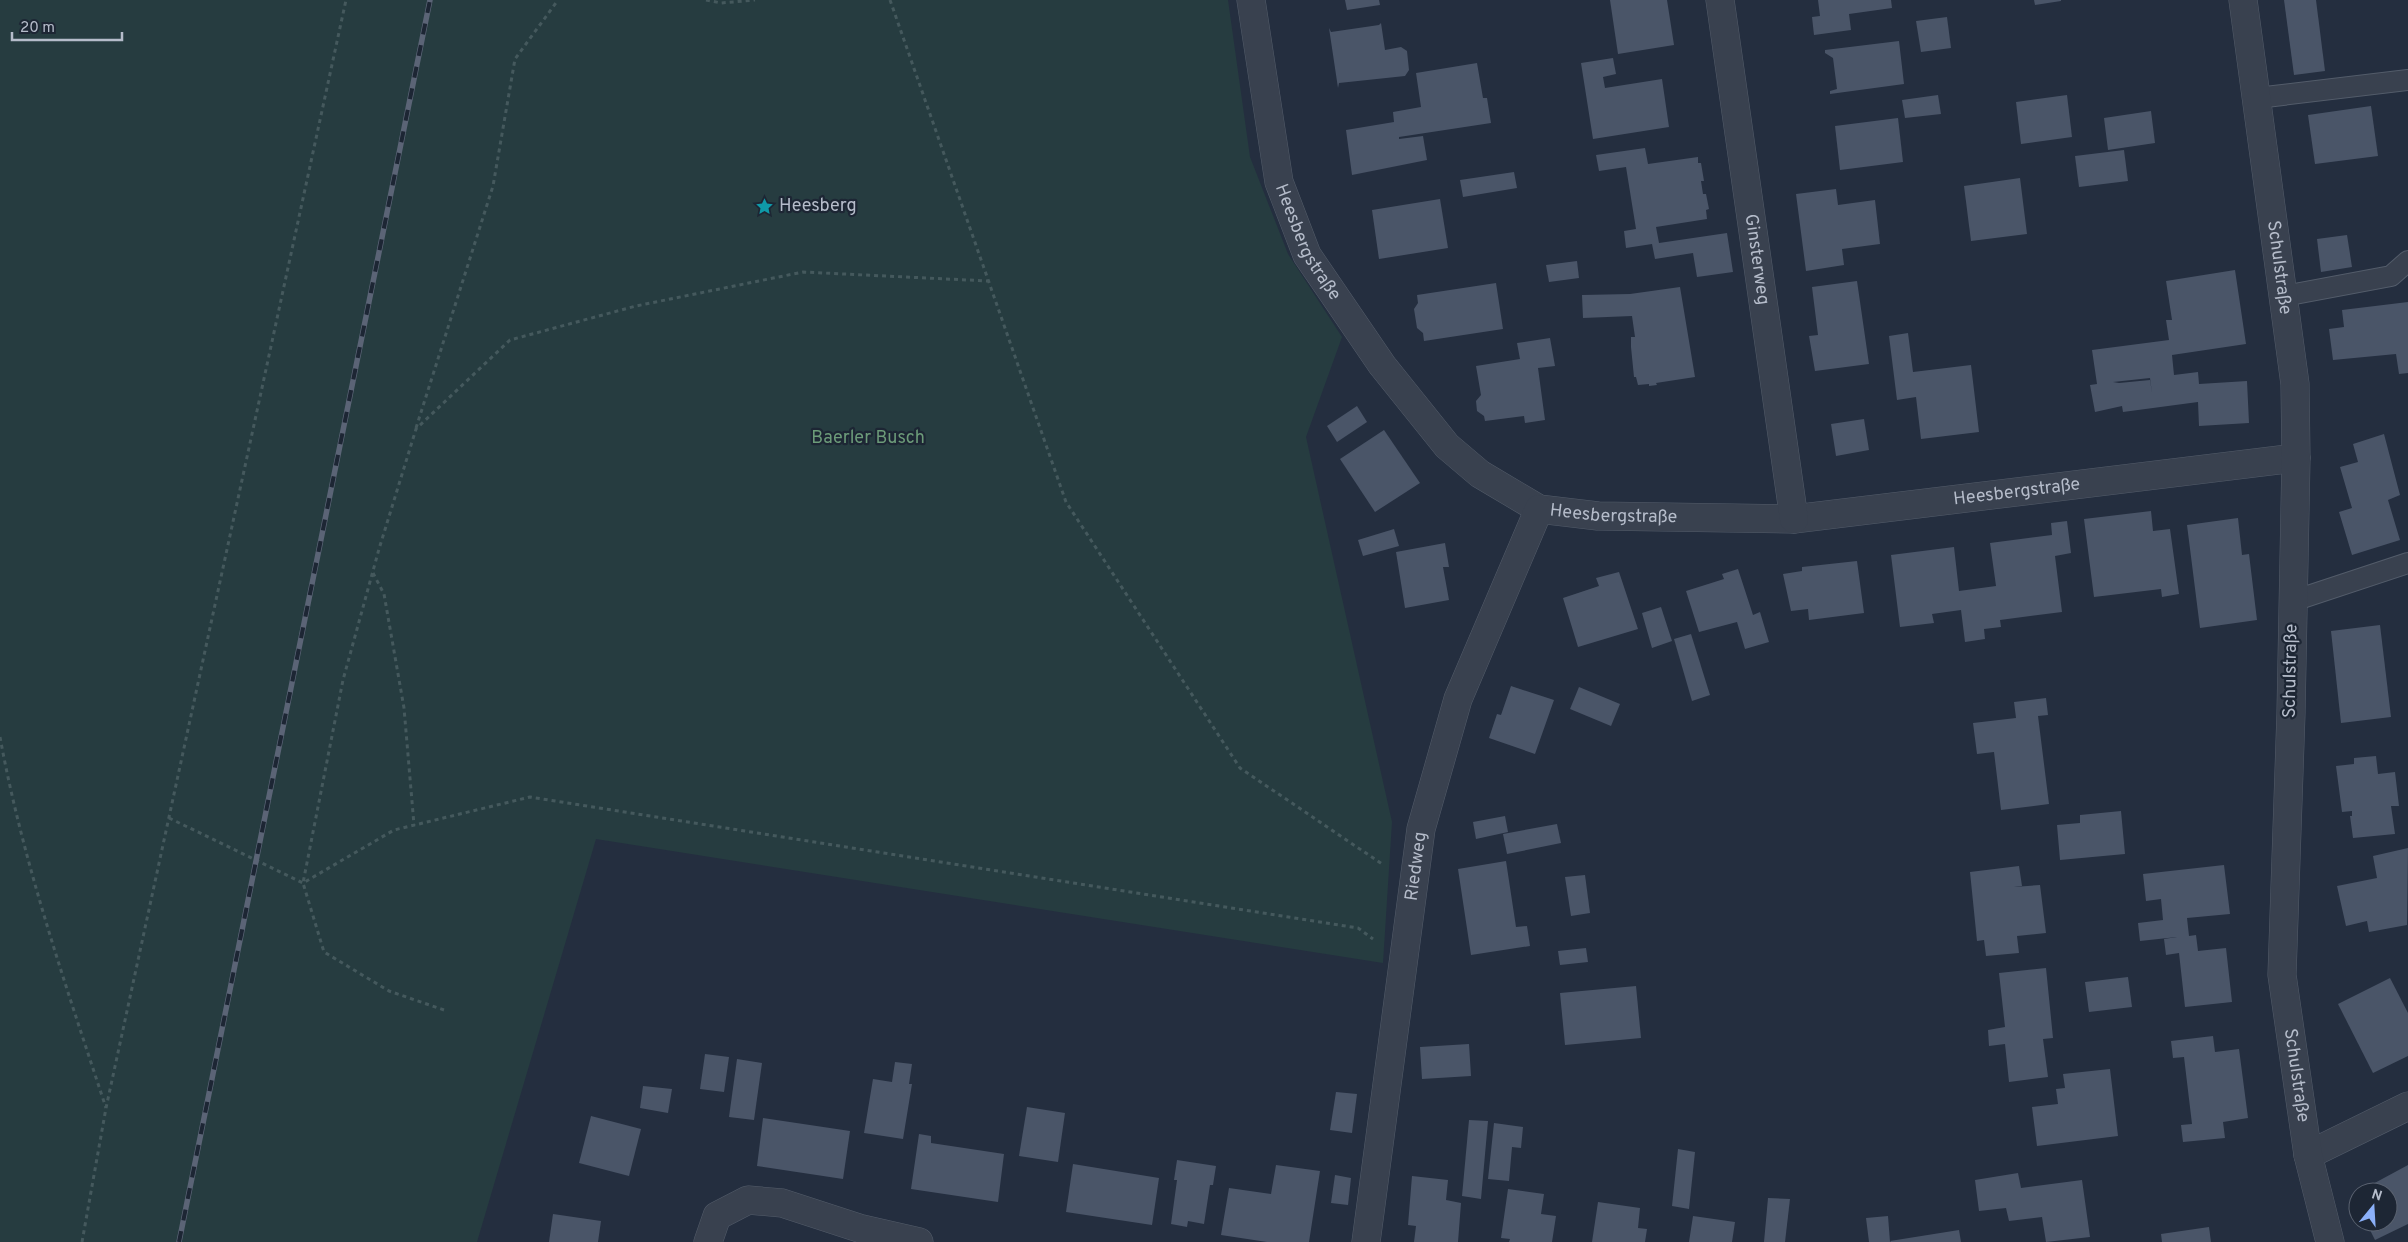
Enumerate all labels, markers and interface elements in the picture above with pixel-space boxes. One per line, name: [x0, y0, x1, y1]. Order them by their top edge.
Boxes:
scale bar: [12, 10, 122, 42]
text: 20 m: [20, 19, 55, 38]
street label: Heesbergstraße: [1269, 181, 1346, 305]
place label: Heesberg: [779, 195, 857, 218]
place icon: Heesberg: [755, 196, 775, 216]
street label: Ginsterweg: [1739, 212, 1775, 306]
street label: Schulstraße: [2261, 219, 2297, 316]
park label: Baerler Busch: [811, 427, 925, 450]
street label: Heesbergstraße: [1952, 473, 2082, 511]
street label: Heesbergstraße: [1549, 499, 1677, 529]
street label: Schulstraße: [2279, 624, 2303, 718]
street label: Riedweg: [1400, 830, 1432, 902]
street label: Schulstraße: [2278, 1027, 2315, 1124]
north arrow: [2348, 1182, 2398, 1232]
text: N: [2369, 1186, 2384, 1206]

